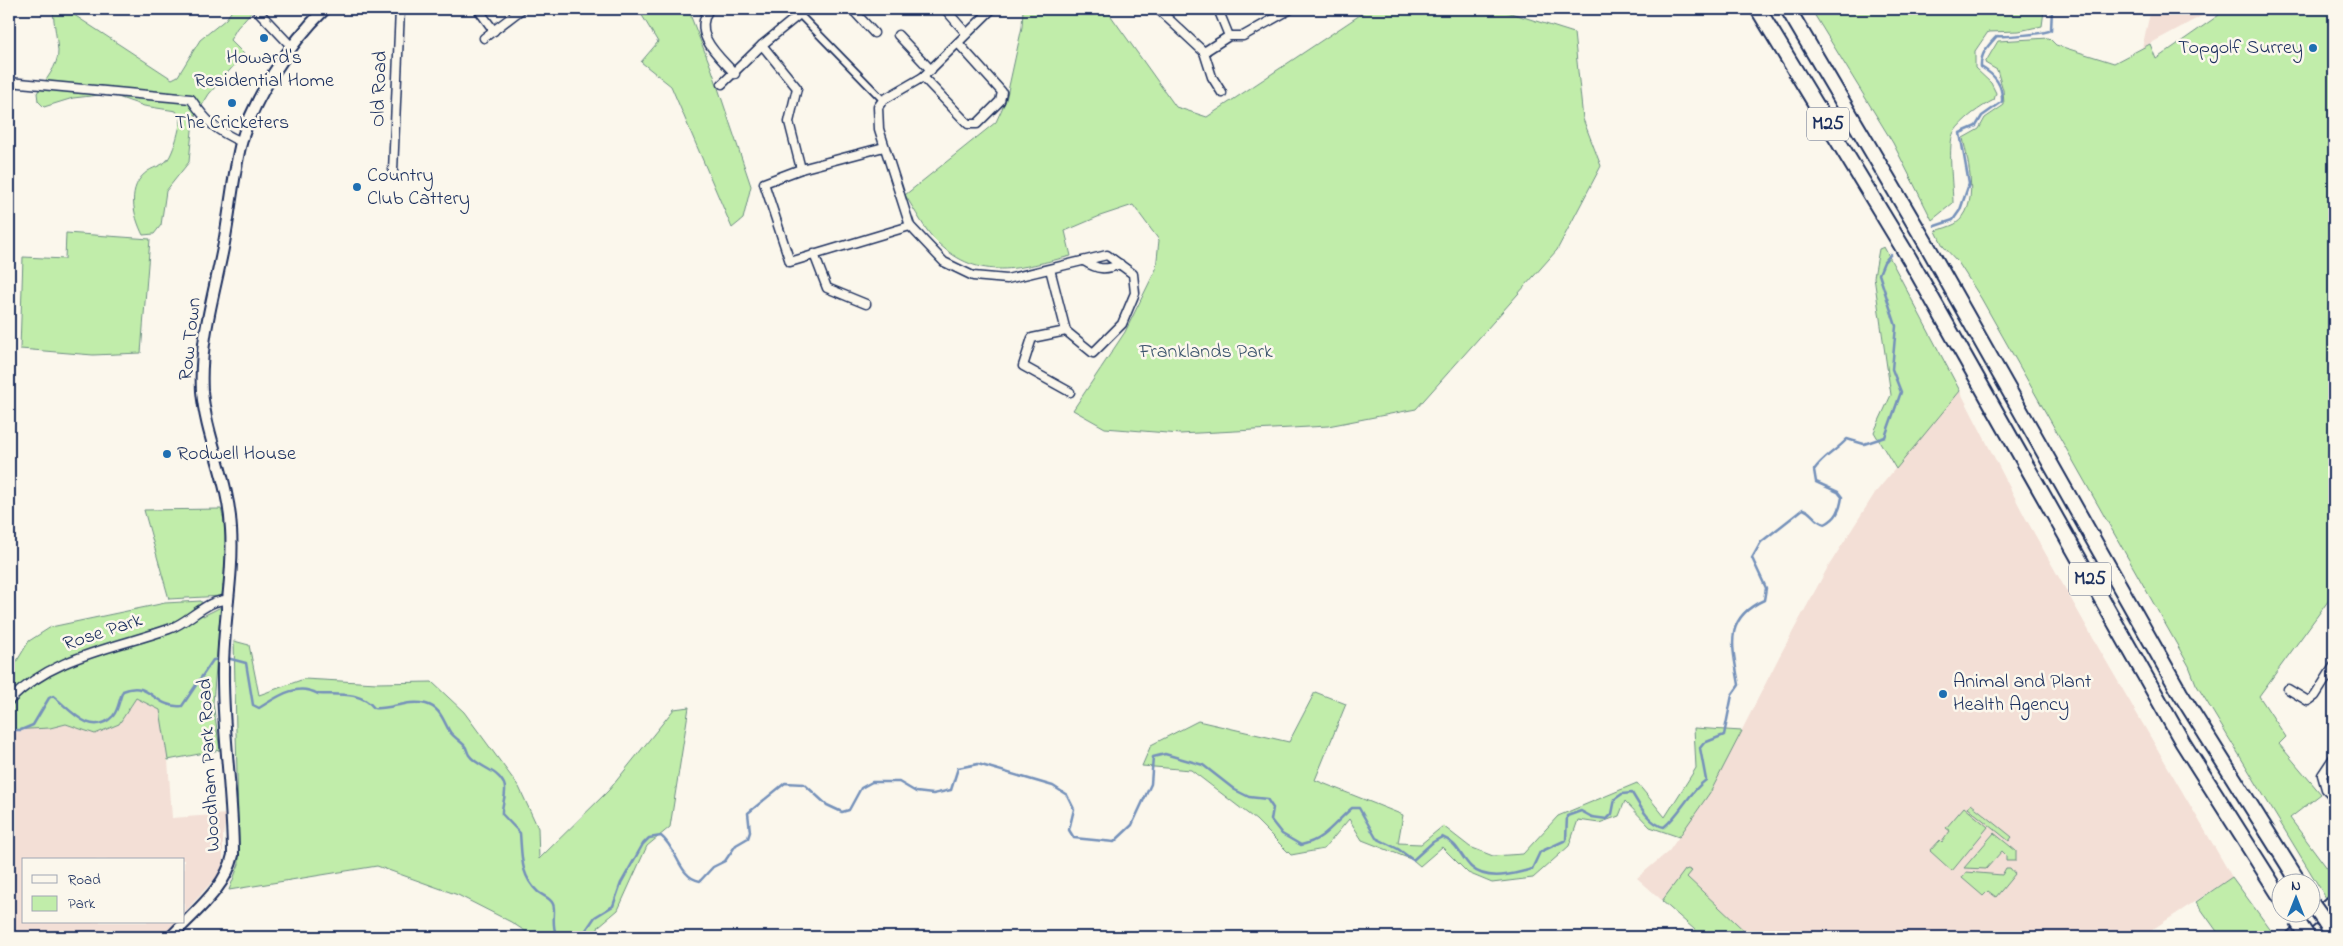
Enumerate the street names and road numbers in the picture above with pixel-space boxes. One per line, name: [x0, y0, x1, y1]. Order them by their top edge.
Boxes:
street label: Old Road: [364, 50, 396, 128]
road number: M25: [1807, 108, 1849, 140]
street label: Row Town: [172, 296, 210, 382]
road number: M25: [2069, 562, 2111, 596]
street label: Rose Park: [60, 607, 147, 659]
street label: Woodham Park Road: [191, 678, 229, 852]

